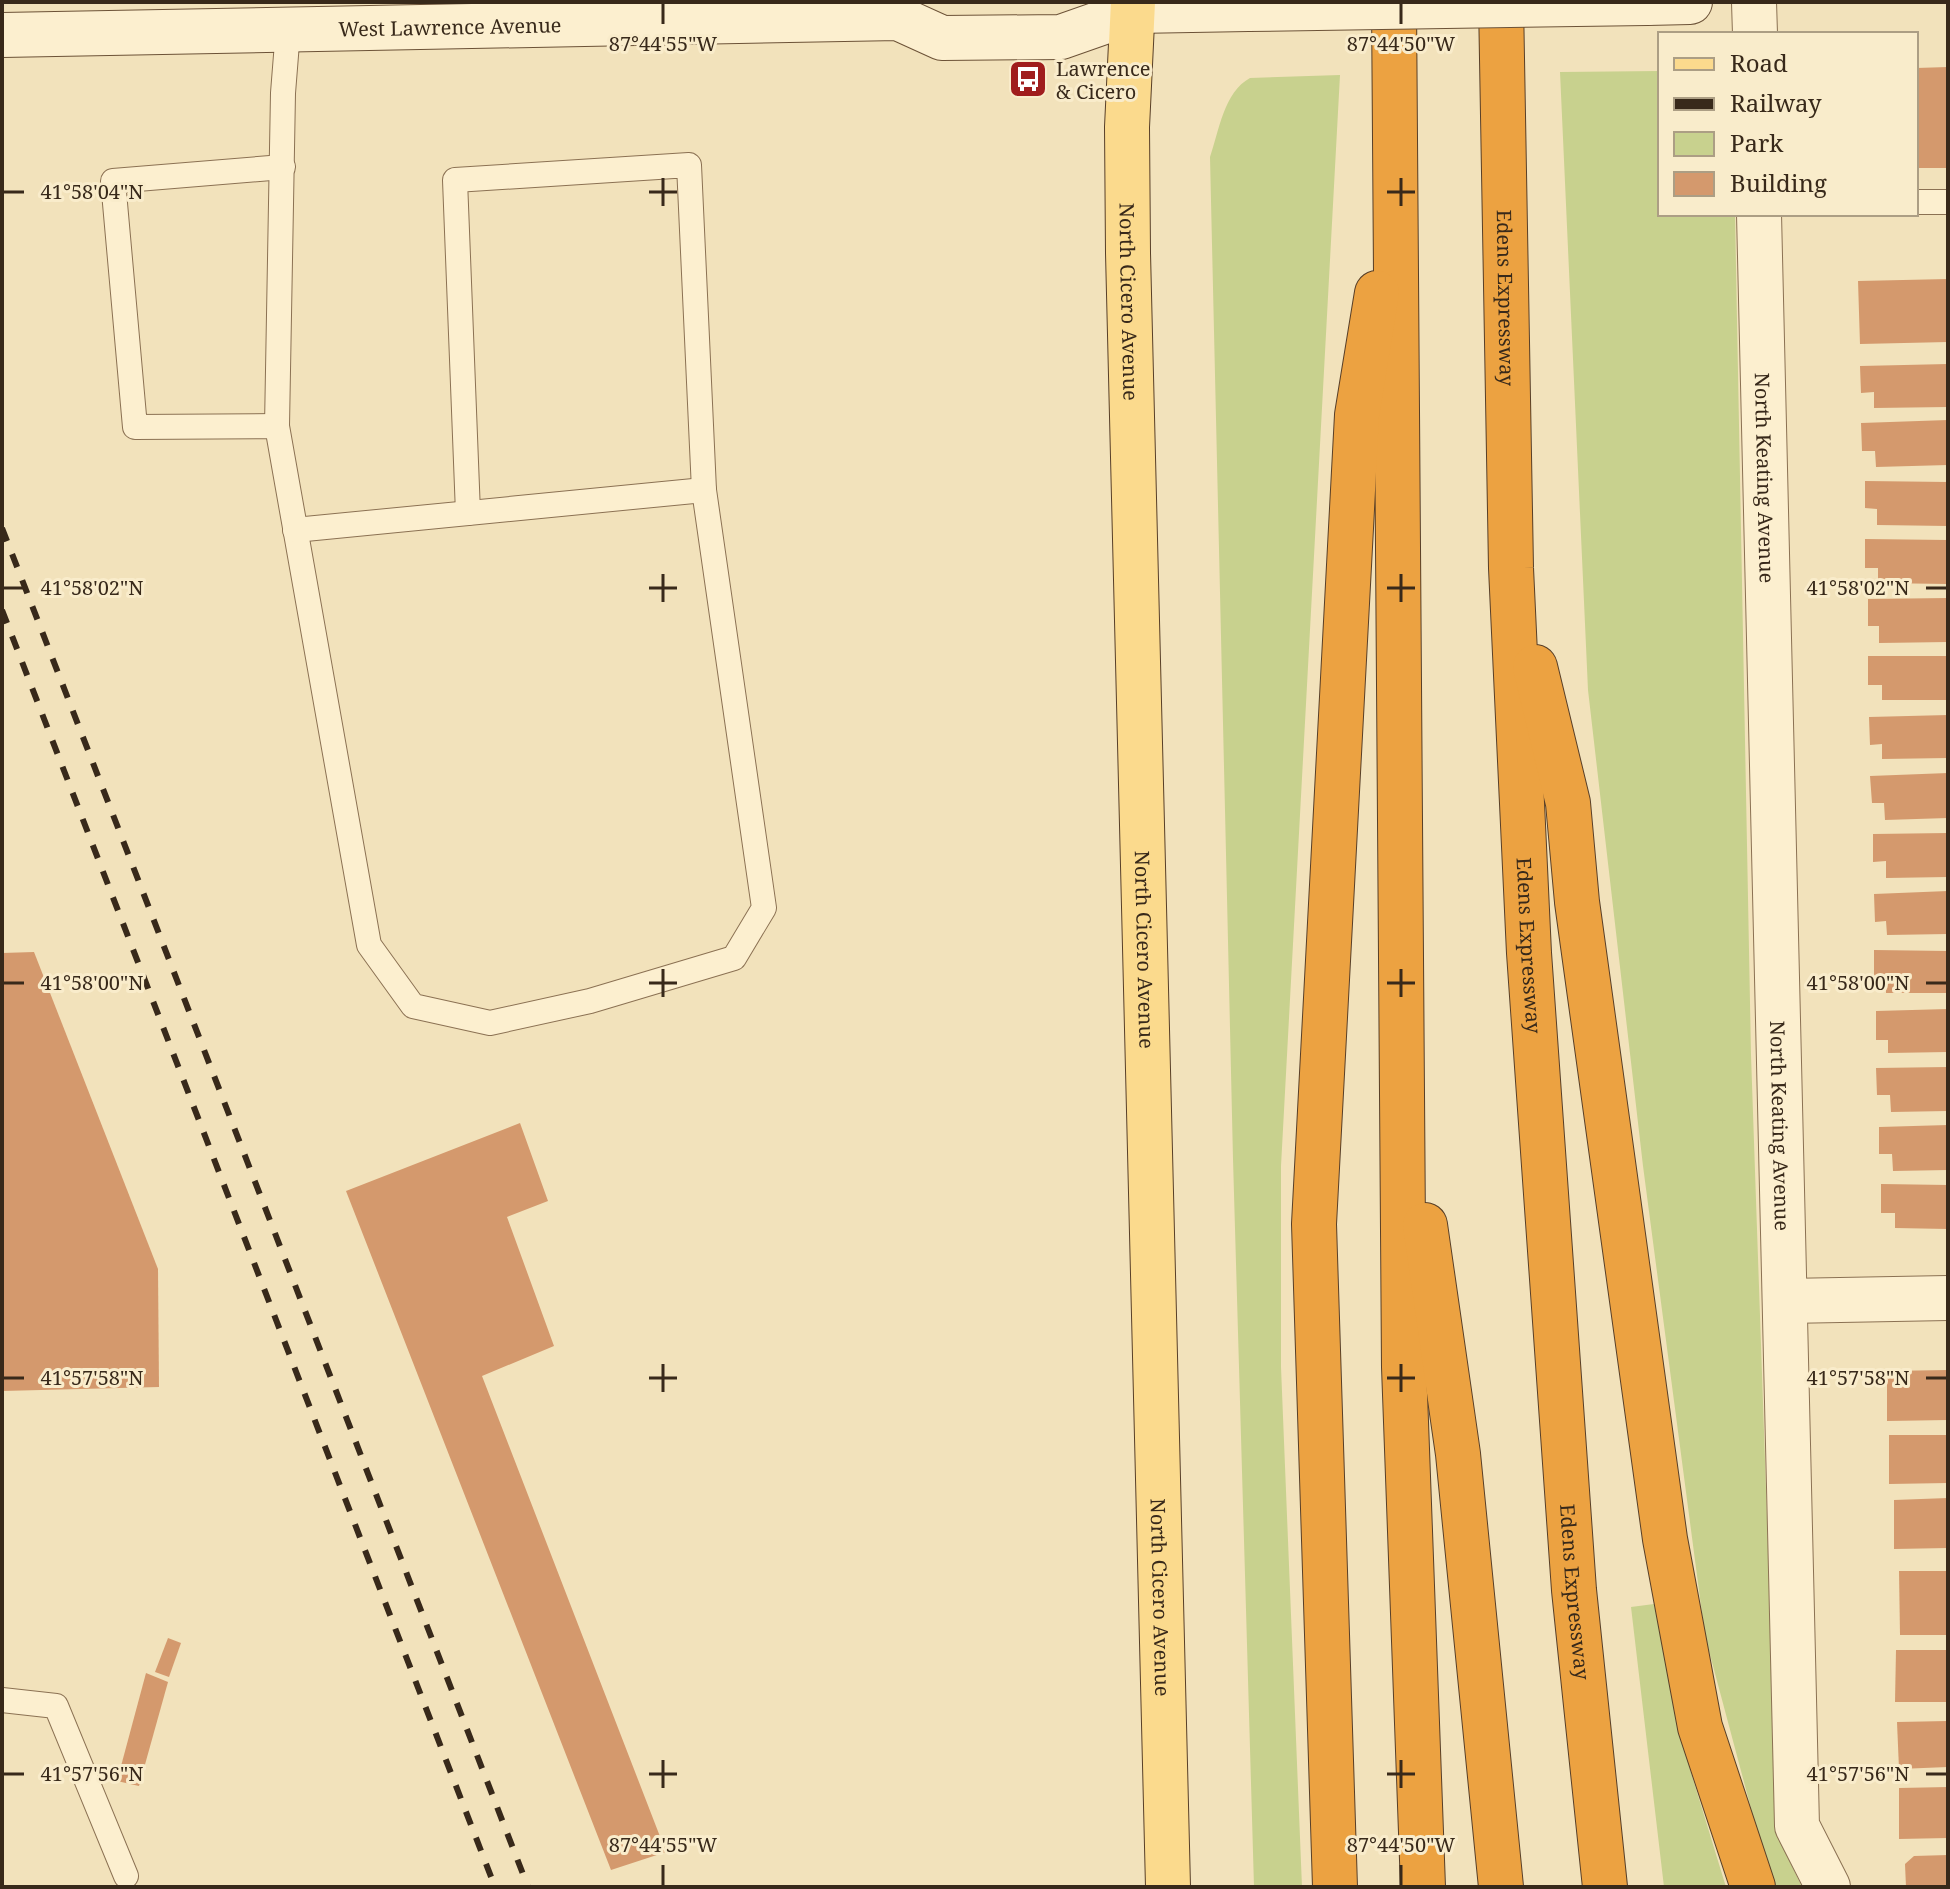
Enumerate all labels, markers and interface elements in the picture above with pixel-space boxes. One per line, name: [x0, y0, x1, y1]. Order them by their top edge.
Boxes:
street label: West Lawrence Avenue: [338, 11, 562, 42]
text: 87°44'55"W: [609, 30, 717, 57]
text: 87°44'50"W: [1347, 30, 1455, 57]
legend: [1658, 32, 1918, 216]
text: Road: [1730, 46, 1788, 79]
place label: Lawrence & Cicero: [1056, 55, 1151, 105]
bus stop icon: Lawrence & Cicero: [1007, 58, 1049, 100]
text: Railway: [1730, 86, 1822, 119]
text: Park: [1730, 126, 1784, 159]
text: Building: [1730, 166, 1827, 199]
text: 41°58'04"N: [41, 178, 143, 205]
street label: North Cicero Avenue: [1114, 203, 1145, 401]
street label: Edens Expressway: [1491, 209, 1521, 387]
street label: North Keating Avenue: [1749, 372, 1781, 584]
text: 41°58'02"N: [41, 574, 143, 601]
text: 41°58'02"N: [1807, 574, 1909, 601]
street label: North Cicero Avenue: [1129, 850, 1161, 1049]
street label: Edens Expressway: [1511, 857, 1548, 1035]
text: 41°58'00"N: [41, 969, 143, 996]
text: 41°58'00"N: [1807, 969, 1909, 996]
street label: North Keating Avenue: [1765, 1020, 1796, 1231]
text: 41°57'58"N: [41, 1364, 143, 1391]
text: 41°57'58"N: [1807, 1364, 1909, 1391]
street label: North Cicero Avenue: [1145, 1498, 1177, 1697]
street label: Edens Expressway: [1554, 1503, 1597, 1682]
text: 41°57'56"N: [41, 1760, 143, 1787]
text: 41°57'56"N: [1807, 1760, 1909, 1787]
text: 87°44'55"W: [609, 1831, 717, 1858]
text: 87°44'50"W: [1347, 1831, 1455, 1858]

